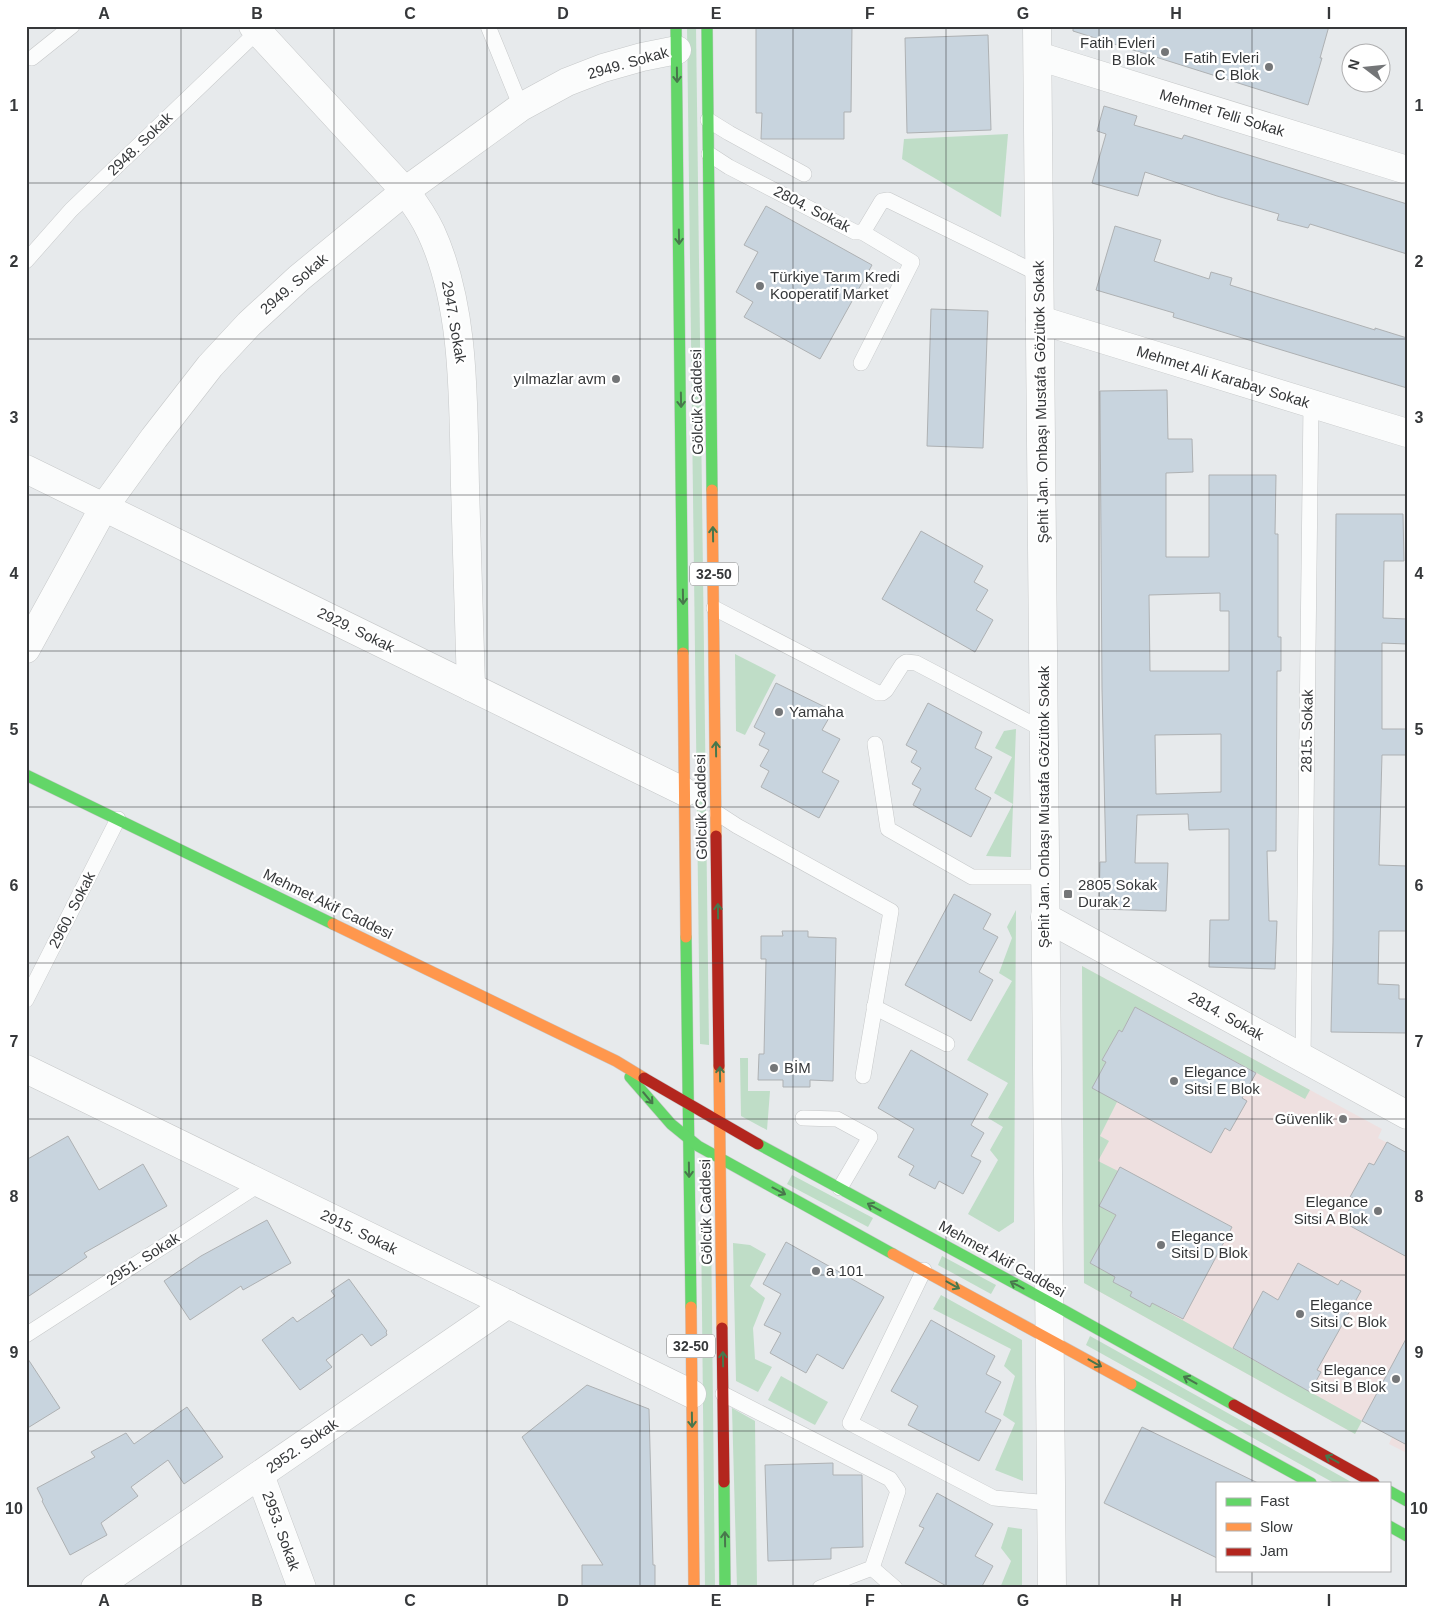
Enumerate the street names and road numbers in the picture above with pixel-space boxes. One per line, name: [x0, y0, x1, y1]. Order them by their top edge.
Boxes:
street label: 2949. Sokak: [585, 43, 671, 82]
street label: Mehmet Telli Sokak: [1158, 85, 1287, 140]
street label: 2948. Sokak: [104, 108, 176, 179]
street label: 2804. Sokak: [771, 182, 854, 235]
street label: 2949. Sokak: [257, 250, 331, 317]
street label: Şehit Jan. Onbaşı Mustafa Gözütok Sokak: [1030, 260, 1051, 543]
street label: 2947. Sokak: [439, 279, 470, 365]
street label: Mehmet Ali Karabay Sokak: [1135, 342, 1312, 411]
street label: Gölcük Caddesi: [687, 349, 706, 455]
road number: 32-50: [690, 562, 738, 586]
street label: 2929. Sokak: [315, 604, 398, 656]
street label: Şehit Jan. Onbaşı Mustafa Gözütok Sokak: [1035, 665, 1052, 948]
street label: 2815. Sokak: [1297, 689, 1316, 773]
street label: Gölcük Caddesi: [691, 754, 710, 860]
street label: Mehmet Akif Caddesi: [261, 865, 396, 942]
street label: 2960. Sokak: [45, 868, 98, 951]
street label: 2814. Sokak: [1186, 988, 1267, 1043]
street label: Gölcük Caddesi: [696, 1159, 715, 1265]
street label: 2915. Sokak: [318, 1206, 401, 1258]
street label: Mehmet Akif Caddesi: [936, 1217, 1068, 1300]
street label: 2951. Sokak: [103, 1228, 183, 1288]
road number: 32-50: [667, 1334, 715, 1358]
street label: 2952. Sokak: [263, 1414, 341, 1476]
street label: 2953. Sokak: [259, 1489, 304, 1573]

